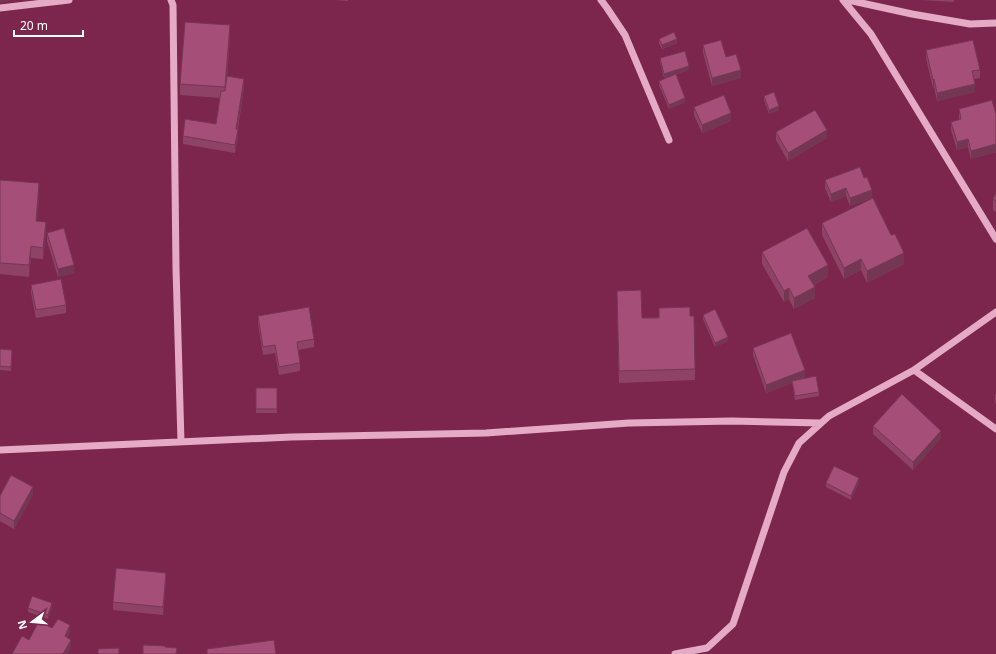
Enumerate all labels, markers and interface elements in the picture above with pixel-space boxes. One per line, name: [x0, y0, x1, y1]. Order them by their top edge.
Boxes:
scale bar: [14, 12, 83, 38]
text: 20 m: [20, 17, 48, 34]
north arrow: [12, 602, 52, 642]
text: N: [13, 619, 30, 631]

